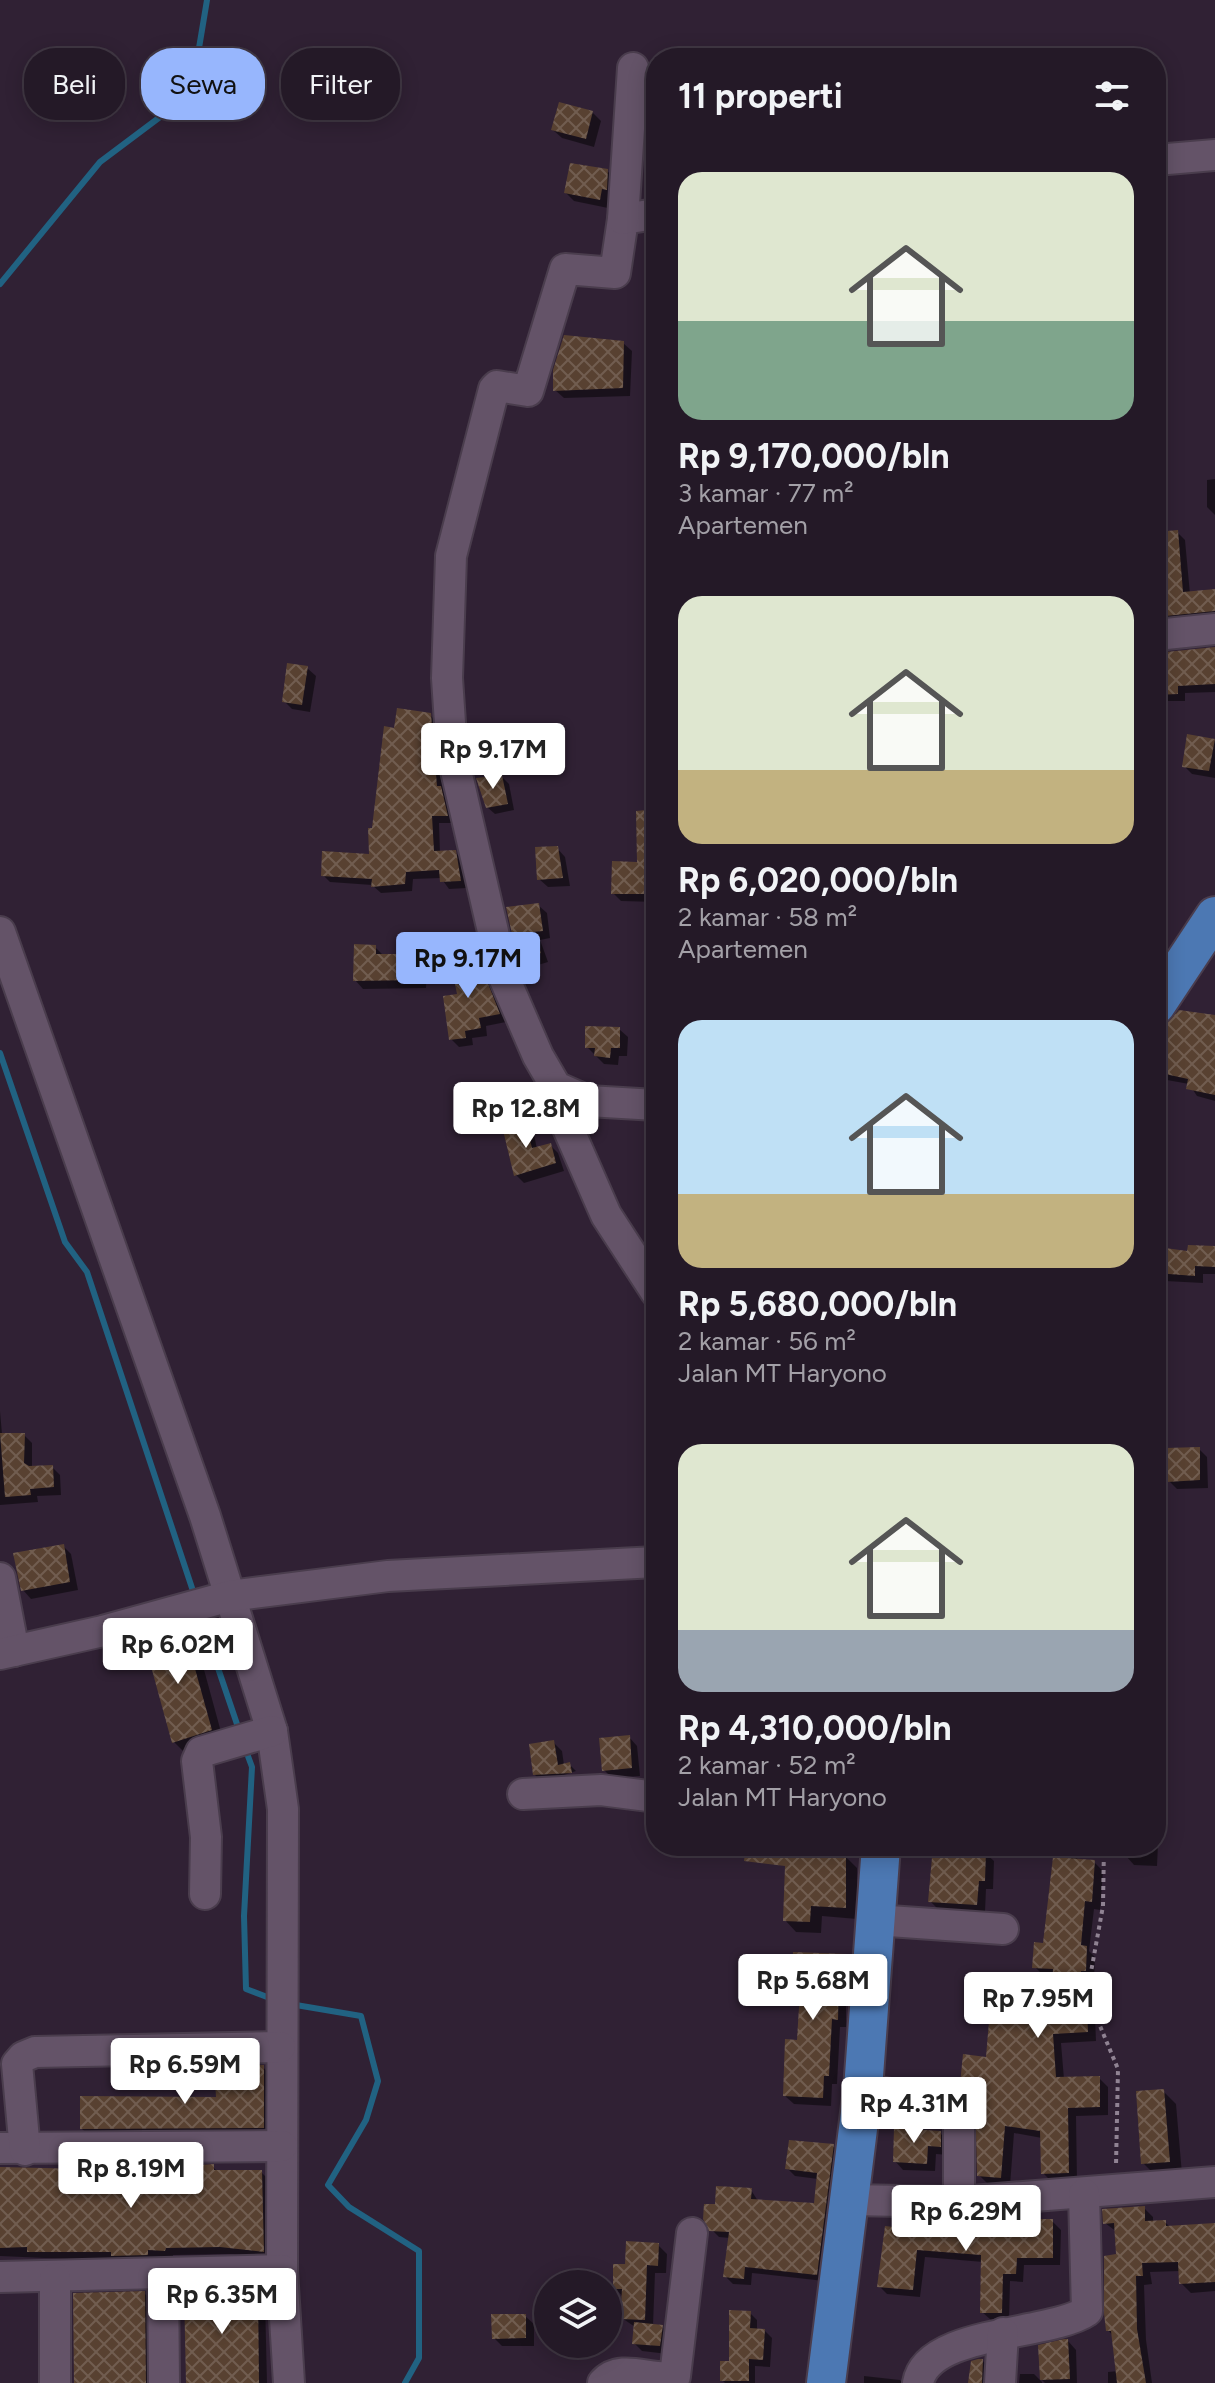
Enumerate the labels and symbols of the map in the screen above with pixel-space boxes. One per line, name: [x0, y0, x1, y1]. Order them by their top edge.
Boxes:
pin: Rp 9.17M: [410, 723, 576, 791]
pin: Rp 9.17M: [385, 932, 551, 1000]
pin: Rp 12.8M: [443, 1082, 609, 1150]
pin: Rp 6.02M: [95, 1618, 261, 1686]
pin: Rp 5.68M: [730, 1954, 896, 2022]
pin: Rp 7.95M: [955, 1972, 1121, 2040]
pin: Rp 6.59M: [102, 2038, 268, 2106]
pin: Rp 4.31M: [831, 2077, 997, 2145]
pin: Rp 8.19M: [48, 2142, 214, 2210]
pin: Rp 6.29M: [883, 2185, 1049, 2253]
pin: Rp 6.35M: [139, 2268, 305, 2336]

